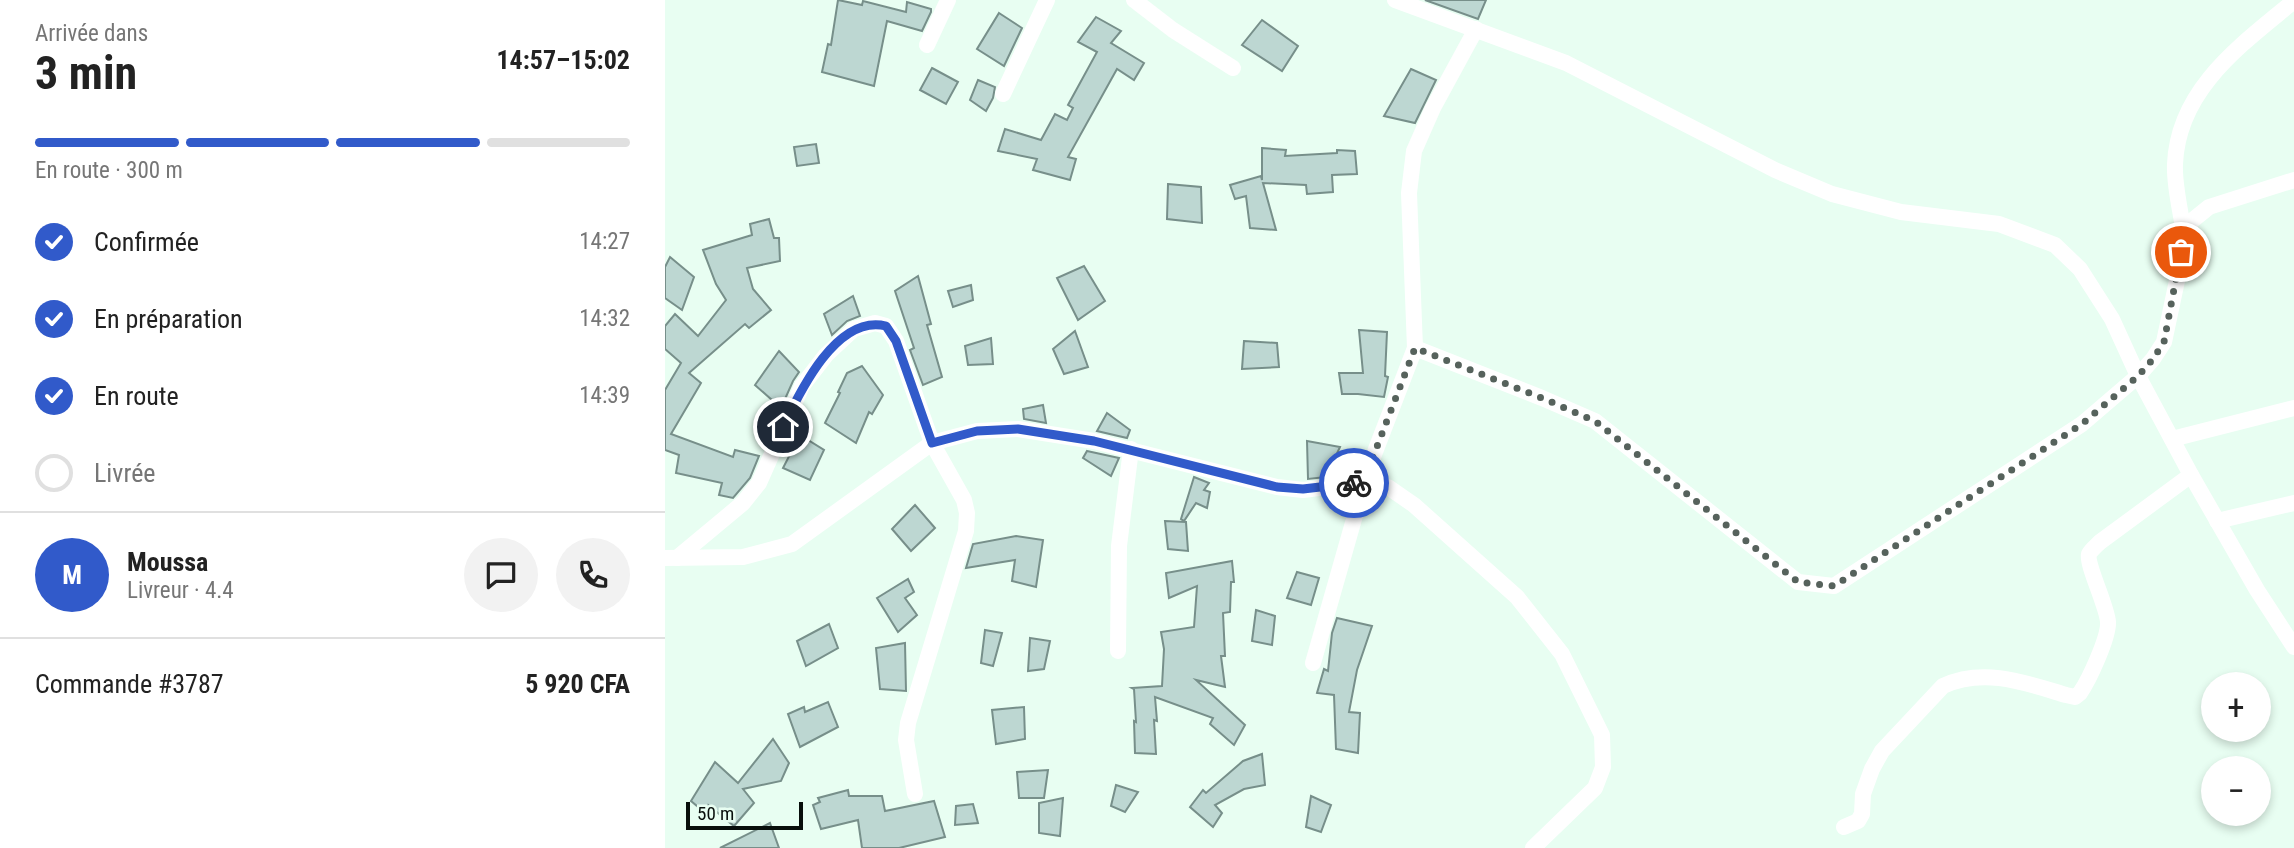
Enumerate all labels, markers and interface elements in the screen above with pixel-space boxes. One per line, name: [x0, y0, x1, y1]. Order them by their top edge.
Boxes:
text: Arrivée dans: [35, 20, 148, 47]
text: 14:57–15:02: [496, 45, 630, 75]
text: 3 min: [35, 46, 137, 100]
text: En route · 300 m: [35, 157, 183, 184]
pin: [2151, 222, 2211, 282]
icon: check: [35, 223, 73, 261]
text: Confirmée: [94, 227, 199, 257]
text: 14:27: [579, 228, 630, 255]
icon: bag: [2162, 233, 2200, 271]
icon: check: [35, 300, 73, 338]
text: En préparation: [94, 304, 243, 334]
text: 14:32: [579, 305, 630, 332]
icon: check: [35, 377, 73, 415]
text: En route: [94, 381, 179, 411]
text: 14:39: [579, 382, 630, 409]
pin: [753, 397, 813, 457]
icon: home: [764, 408, 802, 446]
courier: [1319, 448, 1389, 518]
text: Livrée: [94, 458, 156, 488]
icon: bike: [1335, 464, 1373, 502]
button: chat: [464, 538, 538, 612]
button: phone: [556, 538, 630, 612]
text: Moussa: [127, 547, 208, 577]
text: M: [62, 560, 82, 590]
text: Livreur · 4.4: [127, 577, 234, 604]
text: Commande #3787: [35, 669, 224, 699]
text: 5 920 CFA: [525, 669, 630, 699]
map controls: [2201, 672, 2271, 826]
button: +: [2201, 672, 2271, 742]
button: −: [2201, 756, 2271, 826]
scale bar: [686, 799, 803, 831]
text: 50 m: [697, 802, 734, 825]

